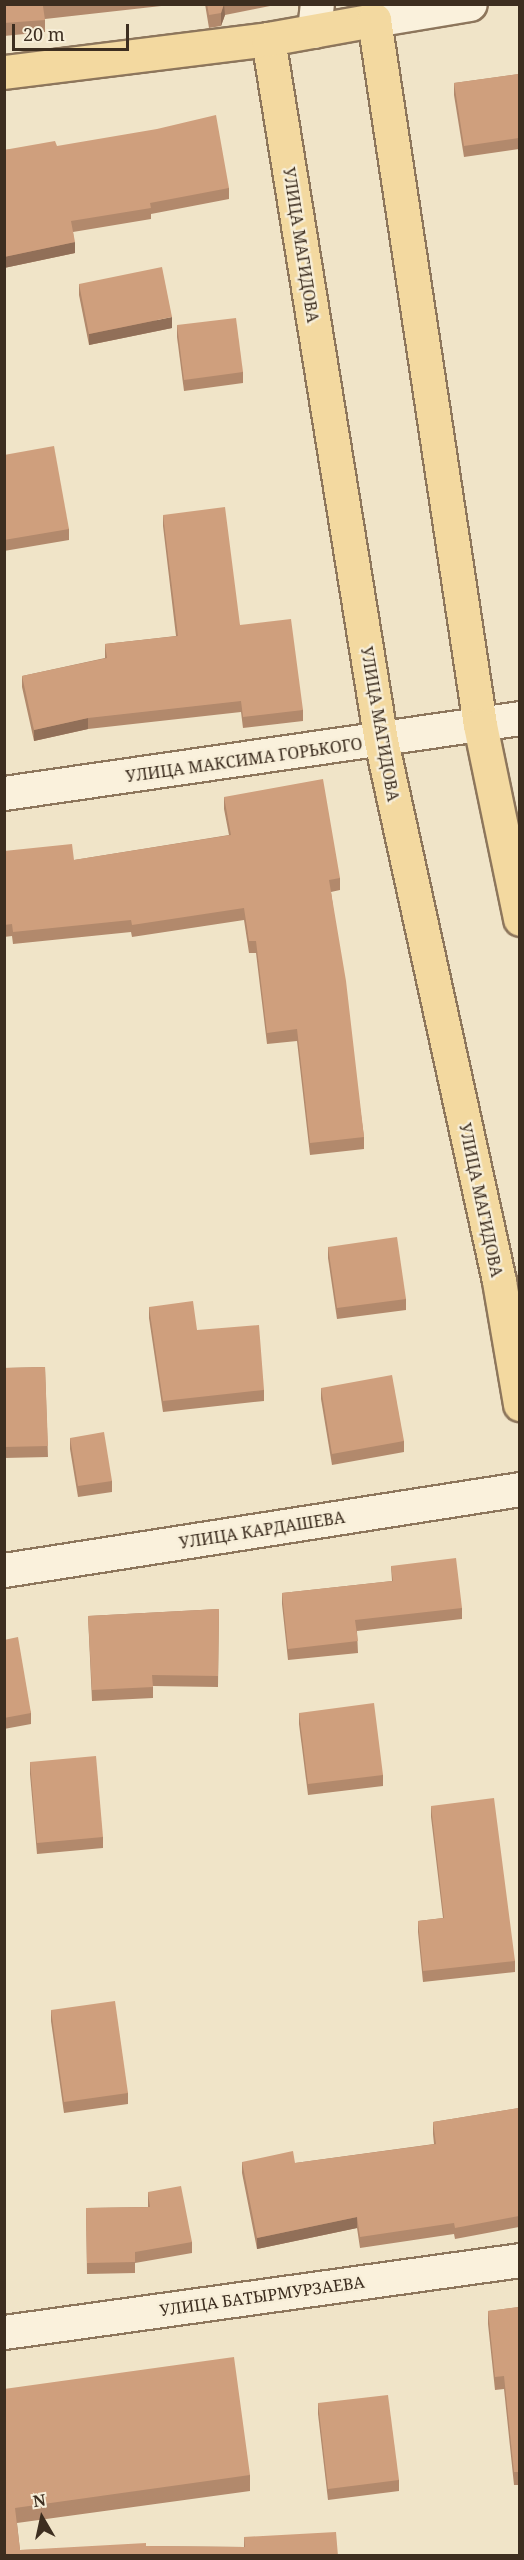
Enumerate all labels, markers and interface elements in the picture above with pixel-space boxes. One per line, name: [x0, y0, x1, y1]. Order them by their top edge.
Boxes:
scale bar: [15, 12, 132, 50]
text: 20 m: [23, 22, 65, 46]
street label: УЛИЦА МАГИДОВА: [279, 166, 323, 324]
street label: УЛИЦА МАГИДОВА: [357, 645, 403, 803]
street label: УЛИЦА МАКСИМА ГОРЬКОГО: [124, 734, 364, 786]
street label: УЛИЦА МАГИДОВА: [455, 1121, 507, 1279]
street label: УЛИЦА КАРДАШЕВА: [178, 1507, 346, 1553]
street label: УЛИЦА БАТЫРМУРЗАЕВА: [158, 2272, 366, 2320]
north arrow: [12, 2488, 72, 2548]
text: N: [31, 2488, 47, 2512]

